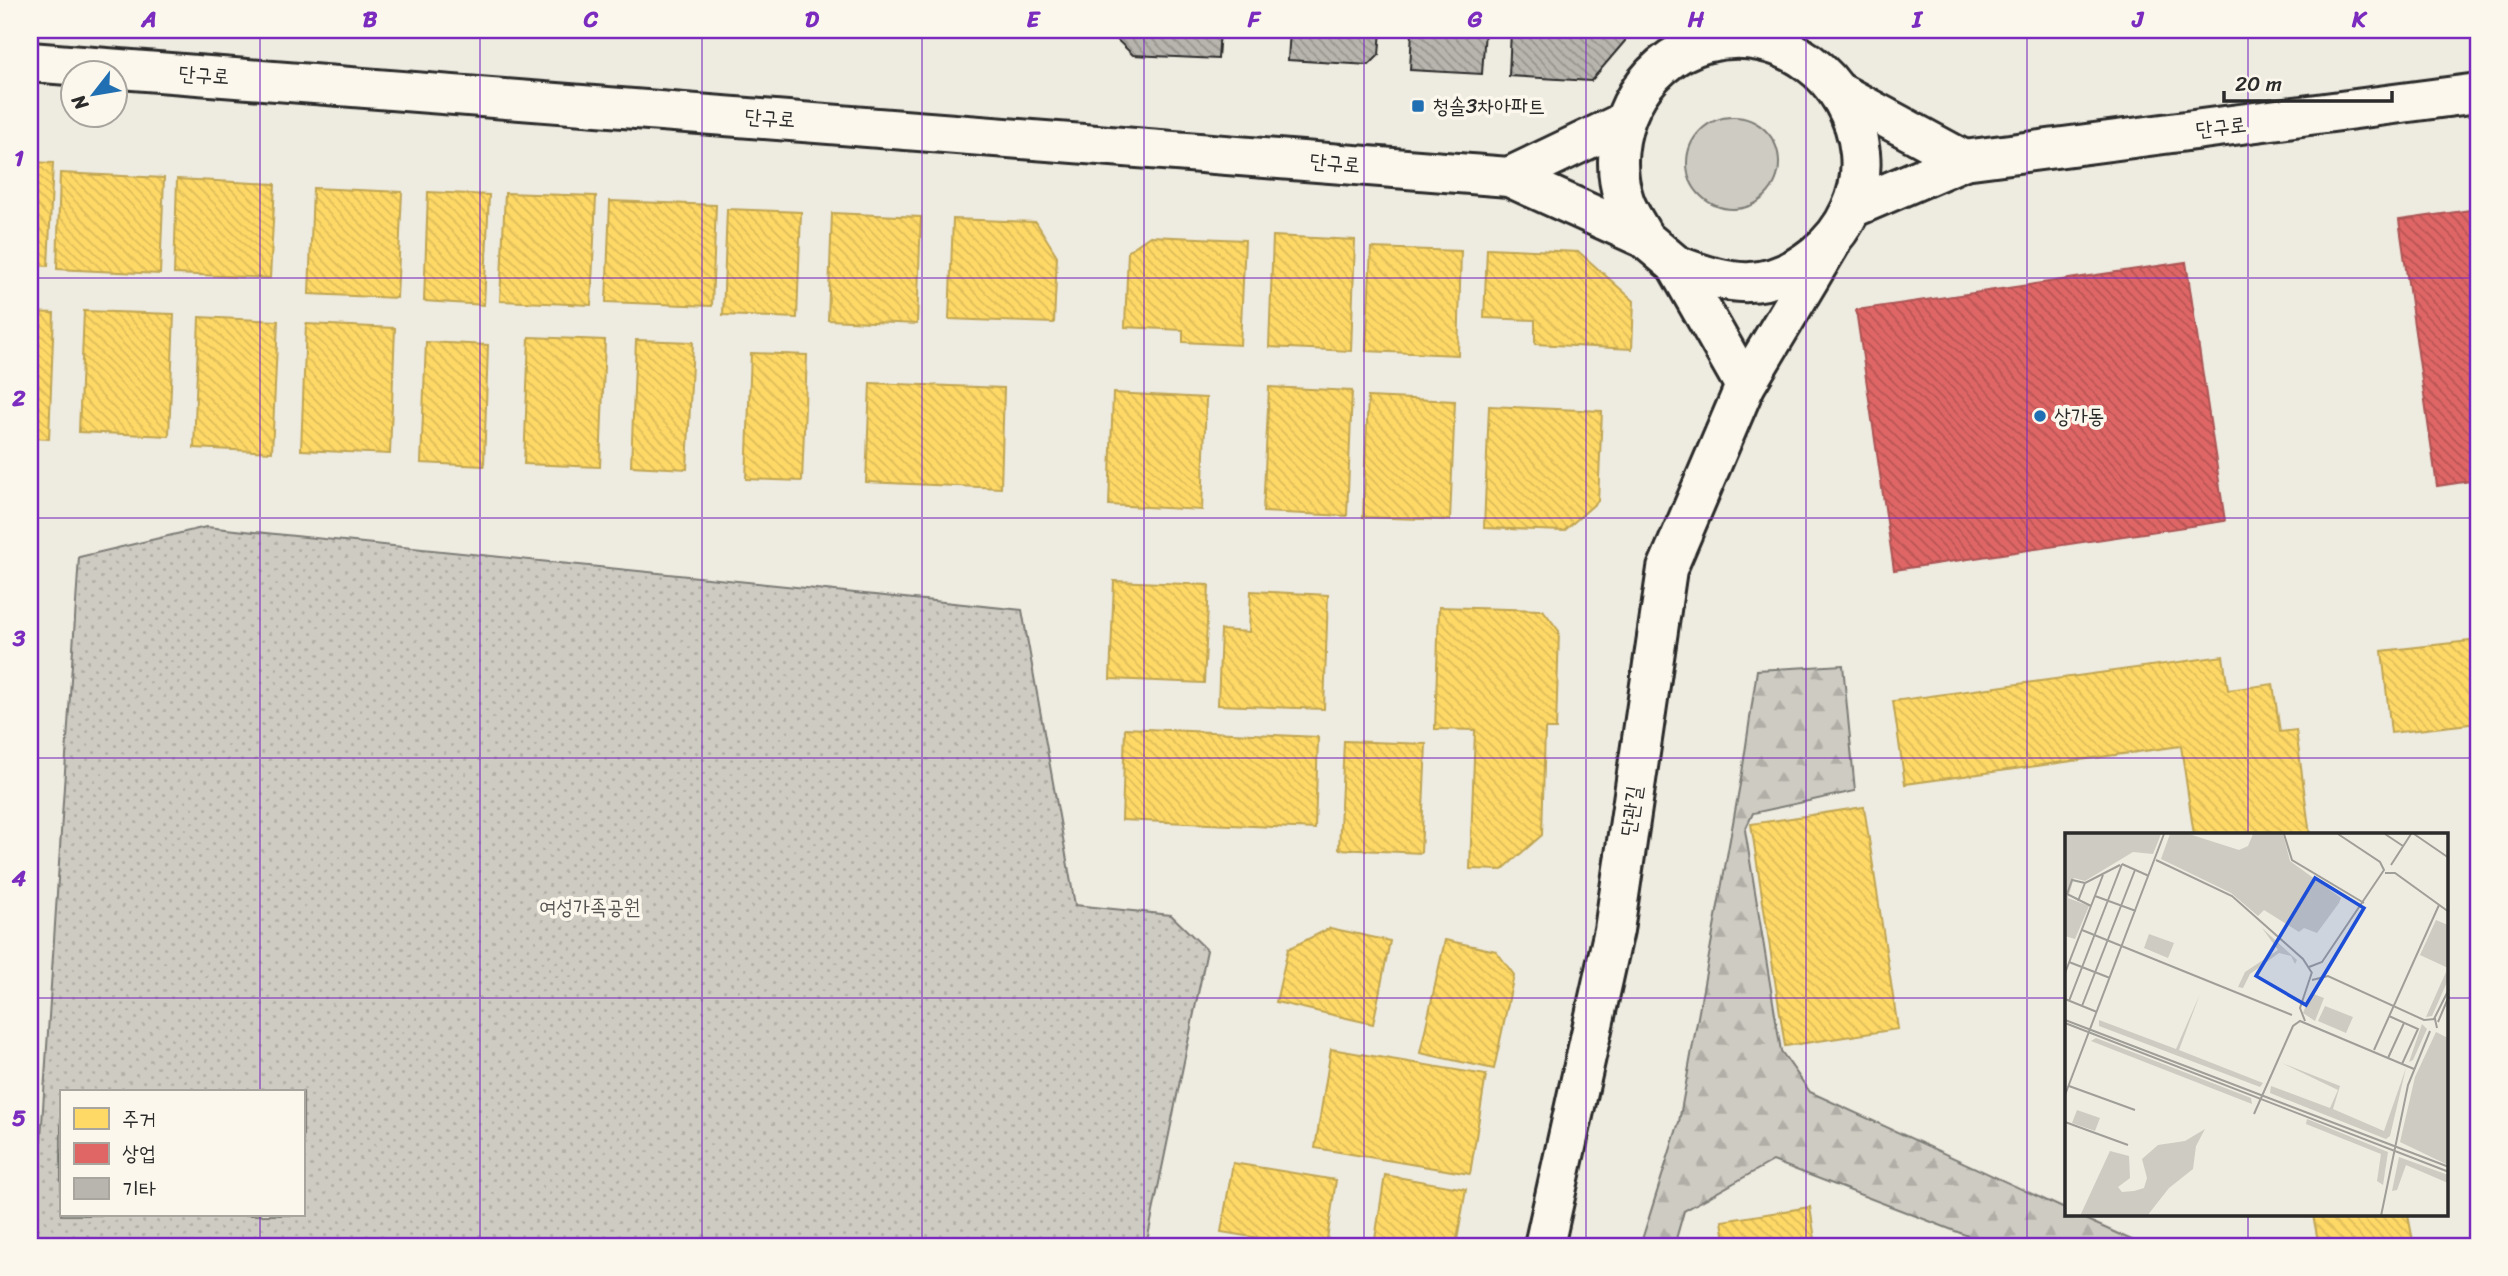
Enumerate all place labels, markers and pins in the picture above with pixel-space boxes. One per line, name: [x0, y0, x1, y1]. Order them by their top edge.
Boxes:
place label: 청솔3차아파트: [1432, 87, 1545, 125]
marker: 청솔3차아파트: [1410, 98, 1426, 114]
place label: 상가동: [2054, 397, 2105, 435]
marker: 상가동: [2032, 408, 2048, 424]

